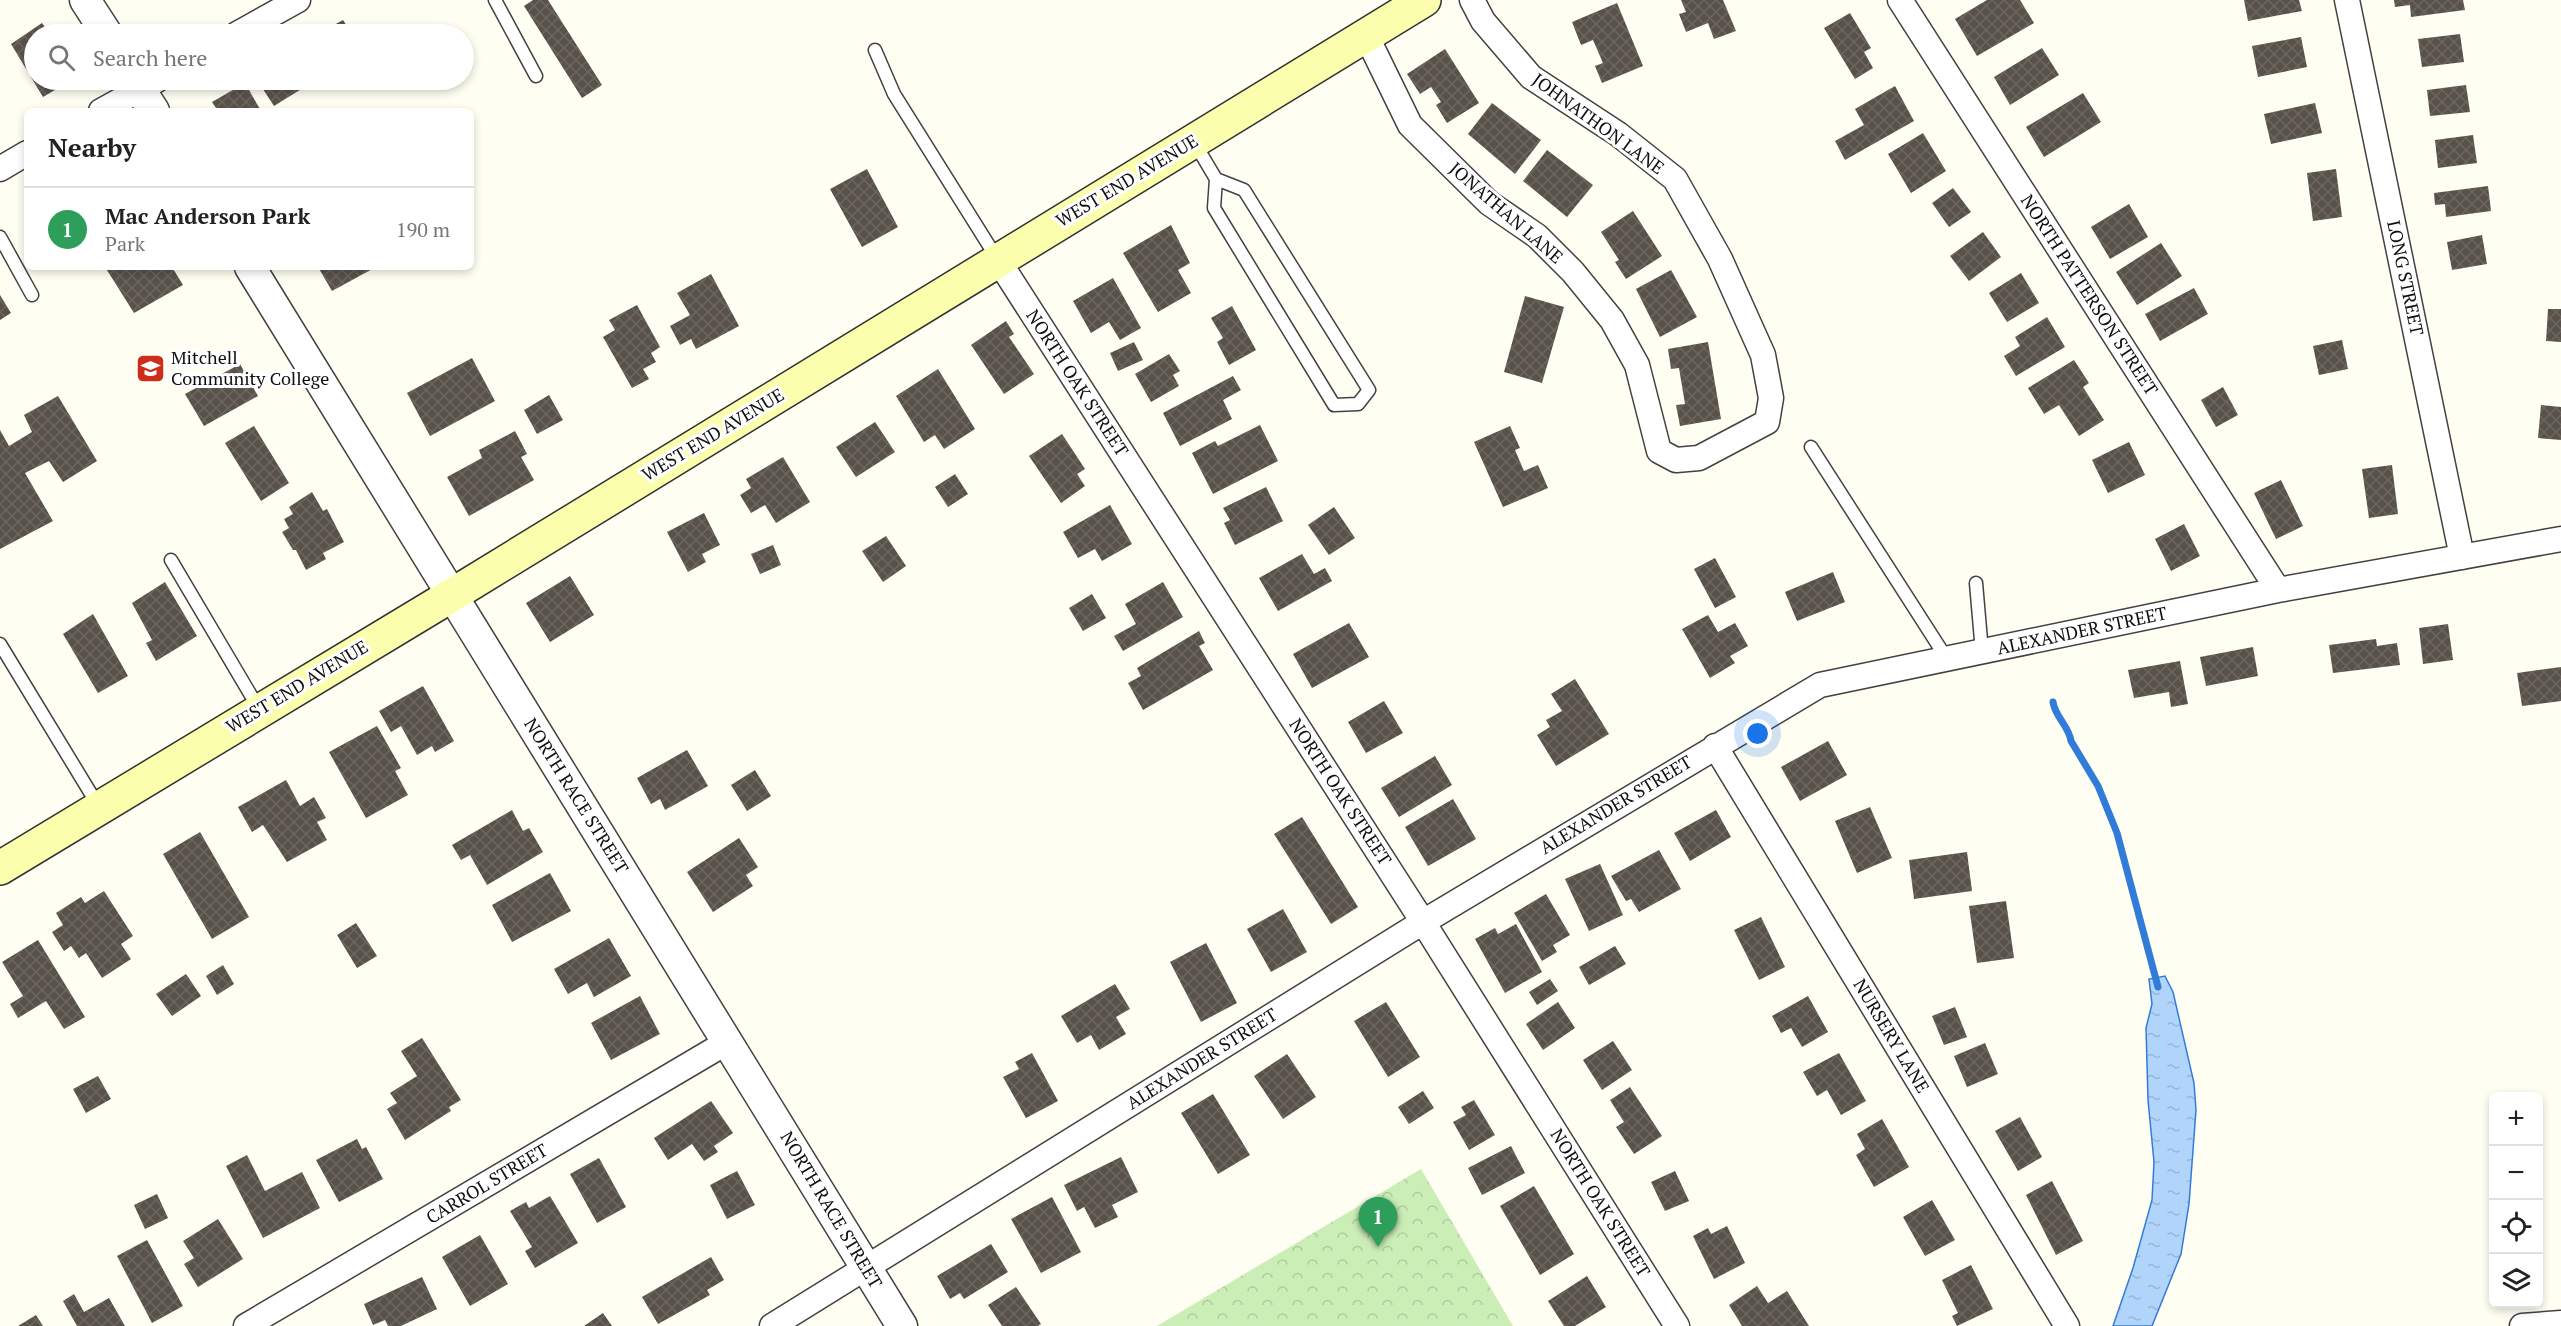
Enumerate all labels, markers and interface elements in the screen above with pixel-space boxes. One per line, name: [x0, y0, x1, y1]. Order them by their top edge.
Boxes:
search box: [24, 24, 474, 90]
icon: search: [45, 41, 78, 74]
text: Search here: [93, 43, 207, 72]
street label: JOHNATHON LANE: [1528, 67, 1669, 179]
street label: WEST END AVENUE: [1051, 128, 1202, 232]
text: Nearby: [48, 130, 136, 164]
street label: JONATHAN LANE: [1445, 156, 1569, 268]
street label: NORTH PATTERSON STREET: [2016, 189, 2164, 400]
text: Mac Anderson Park: [105, 201, 310, 230]
text: 1: [62, 216, 73, 243]
text: 190 m: [396, 216, 450, 243]
street label: LONG STREET: [2382, 218, 2430, 338]
text: Park: [105, 230, 145, 257]
street label: NORTH OAK STREET: [1021, 304, 1134, 461]
place label: Mitchell Community College: [171, 345, 329, 390]
school or university icon: Mitchell Community College: [134, 352, 166, 384]
street label: WEST END AVENUE: [637, 382, 788, 486]
street label: ALEXANDER STREET: [1995, 600, 2169, 660]
street label: WEST END AVENUE: [221, 634, 372, 738]
street label: NORTH RACE STREET: [519, 713, 635, 878]
street label: NORTH OAK STREET: [1284, 713, 1397, 870]
your location: [1743, 719, 1772, 748]
street label: ALEXANDER STREET: [1535, 749, 1696, 859]
street label: NURSERY LANE: [1848, 974, 1935, 1097]
street label: ALEXANDER STREET: [1122, 1002, 1281, 1114]
map controls: [2489, 1092, 2543, 1308]
button: +: [2489, 1092, 2543, 1146]
street label: NORTH OAK STREET: [1545, 1124, 1656, 1281]
street label: NORTH RACE STREET: [775, 1126, 888, 1293]
street label: CARROL STREET: [421, 1137, 552, 1229]
button: −: [2489, 1146, 2543, 1200]
pin: 1: [1358, 1198, 1398, 1247]
button: locate: [2489, 1200, 2543, 1254]
button: layers: [2489, 1254, 2543, 1308]

